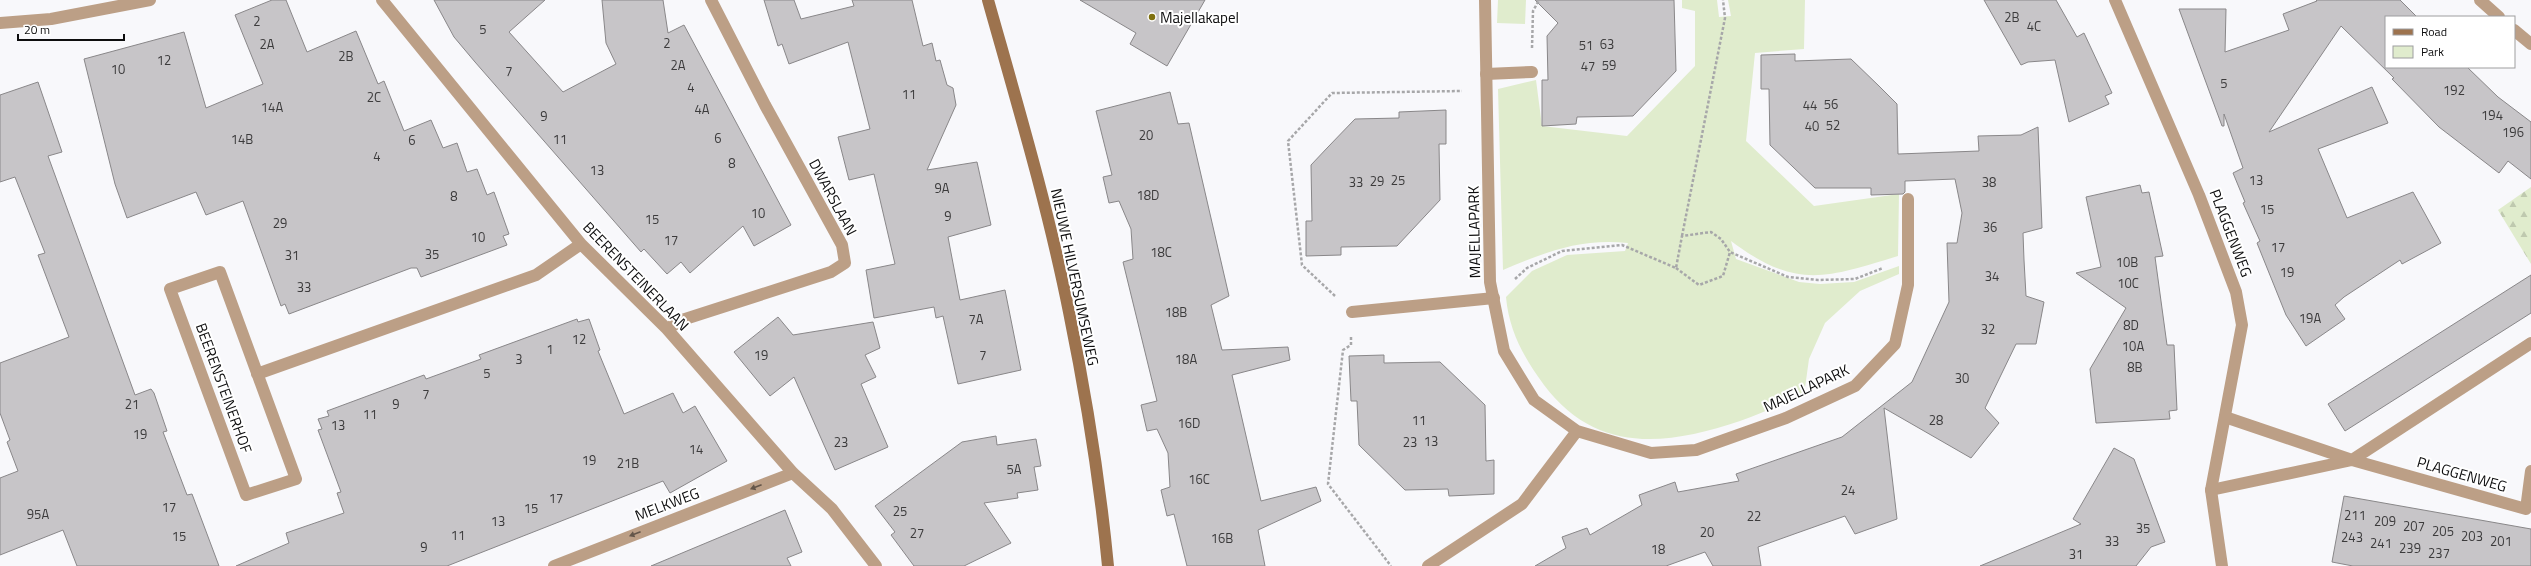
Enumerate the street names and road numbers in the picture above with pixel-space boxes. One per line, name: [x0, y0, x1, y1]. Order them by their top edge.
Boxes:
street label: DWARSLAAN: [803, 154, 863, 240]
street label: MAJELLAPARK: [1462, 185, 1486, 278]
street label: NIEUWE HILVERSUMSEWEG: [1045, 186, 1105, 368]
street label: PLAGGENWEG: [2204, 186, 2258, 280]
street label: BEERENSTEINERLAAN: [578, 216, 694, 336]
street label: BEERENSTEINERHOF: [190, 320, 258, 456]
street label: MAJELLAPARK: [1759, 358, 1853, 418]
street label: PLAGGENWEG: [2414, 450, 2510, 498]
street label: MELKWEG: [631, 481, 703, 527]

